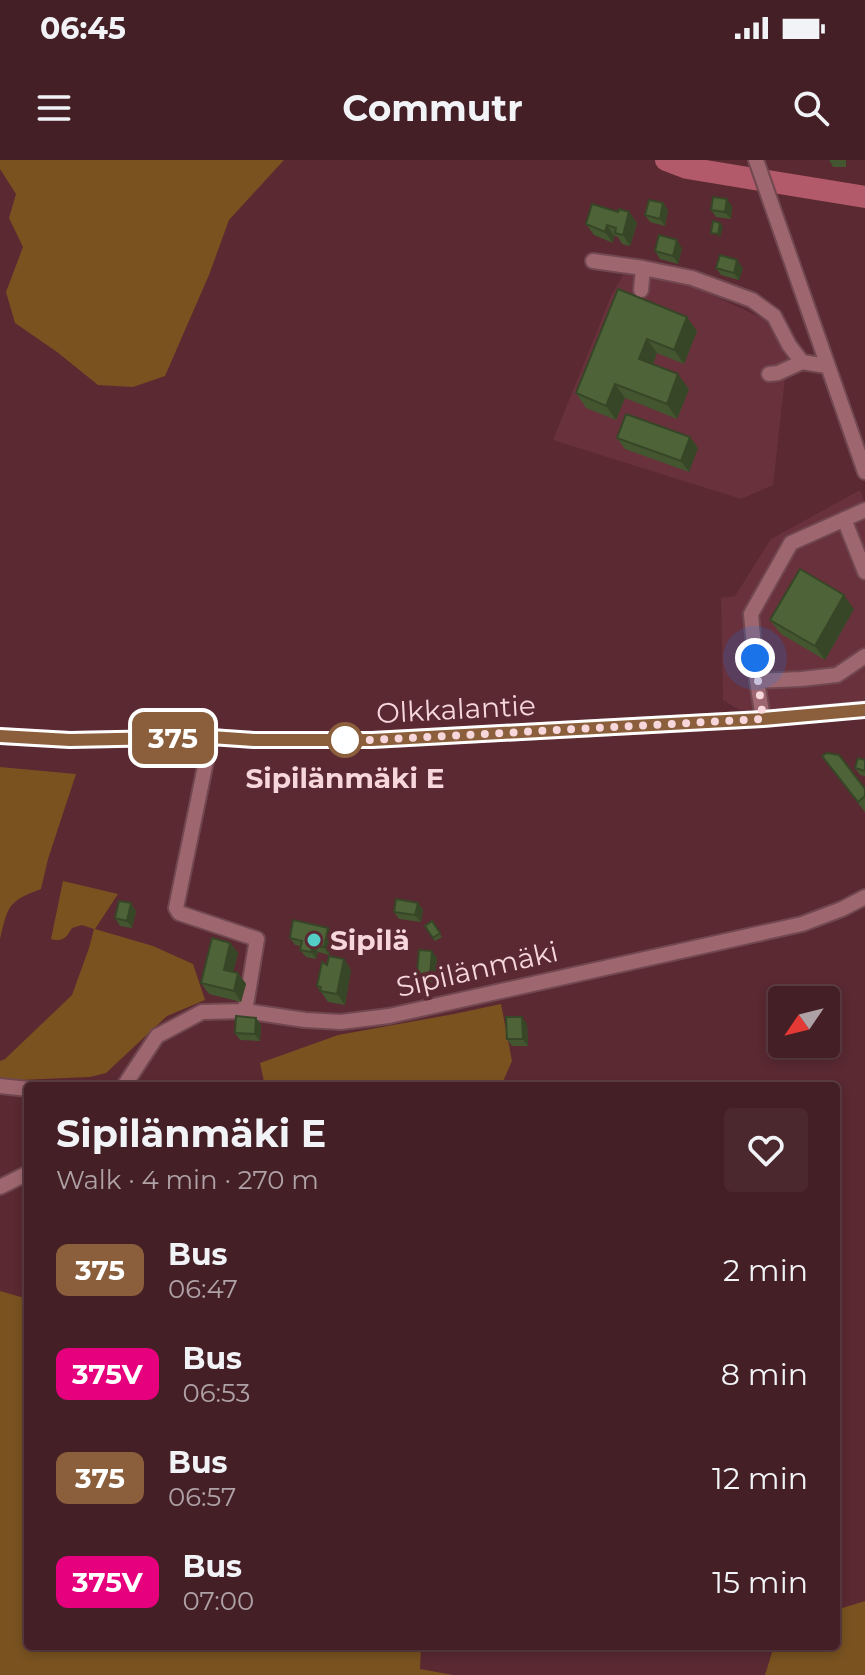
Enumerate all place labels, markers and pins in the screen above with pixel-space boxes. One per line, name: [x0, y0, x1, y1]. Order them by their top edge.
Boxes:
marker: Sipilänmäki E: [328, 723, 362, 757]
place label: Sipilänmäki E: [245, 761, 445, 795]
place label: Sipilä: [330, 923, 410, 957]
marker: Sipilä: [305, 931, 323, 949]

